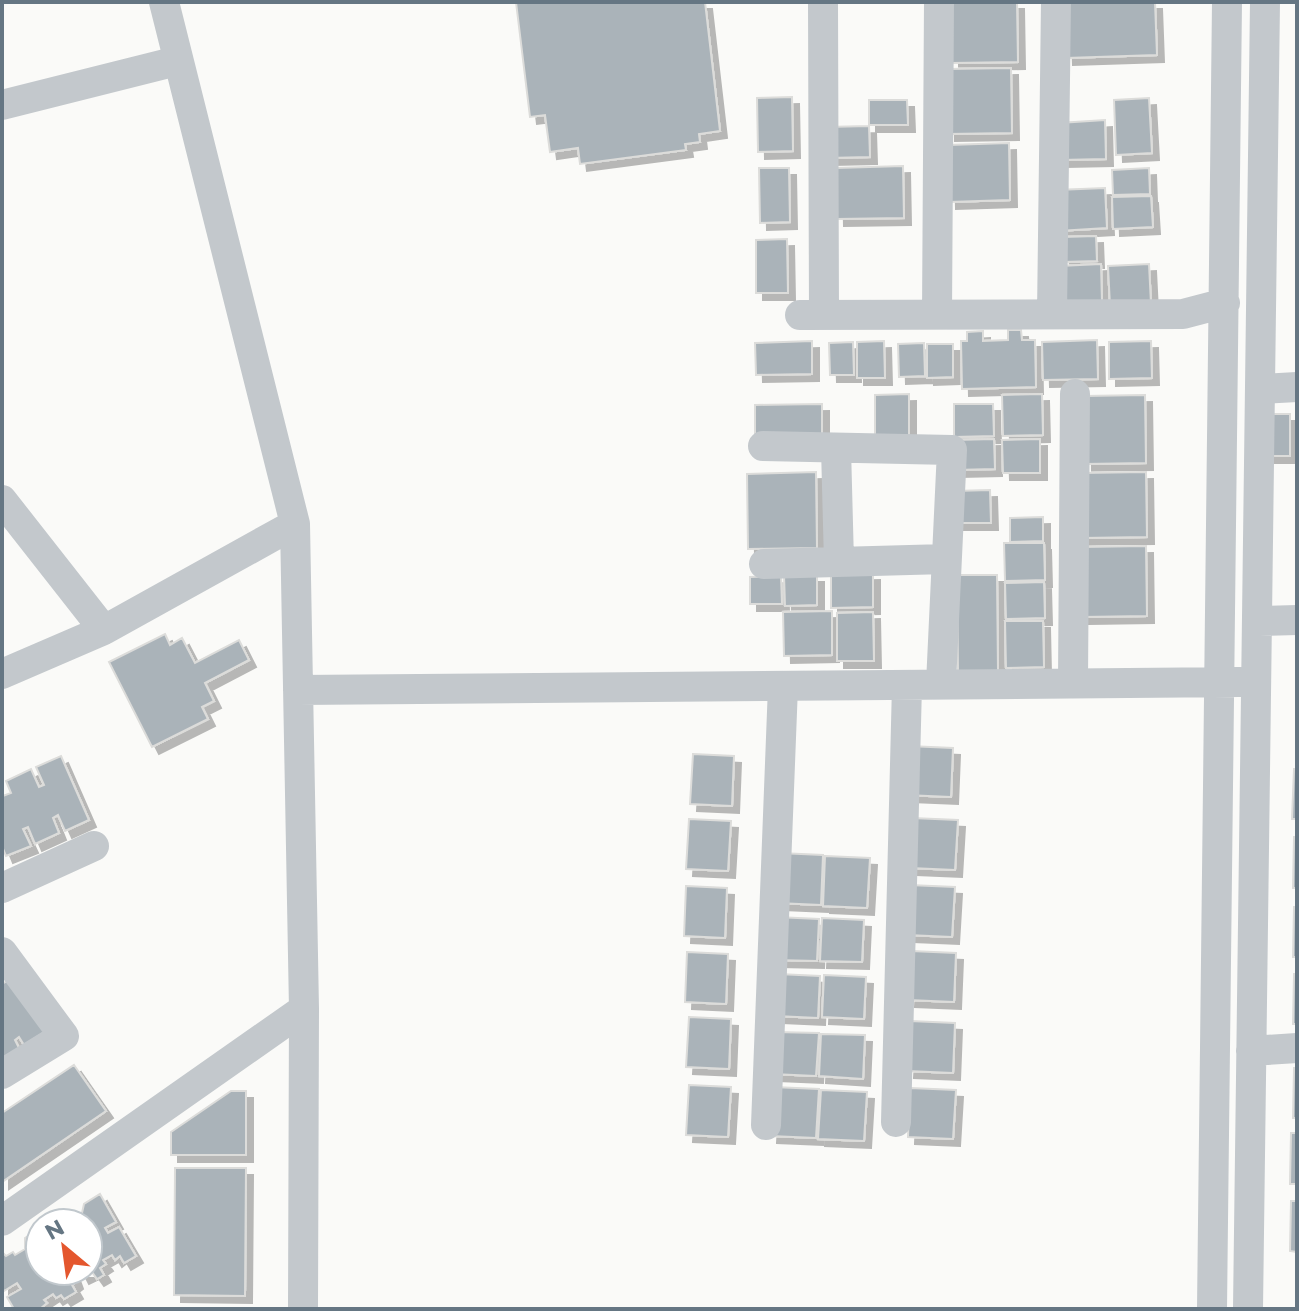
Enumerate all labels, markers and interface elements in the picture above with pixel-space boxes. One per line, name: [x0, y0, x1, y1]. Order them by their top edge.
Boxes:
north arrow: [24, 1207, 104, 1287]
text: N: [40, 1214, 69, 1246]

